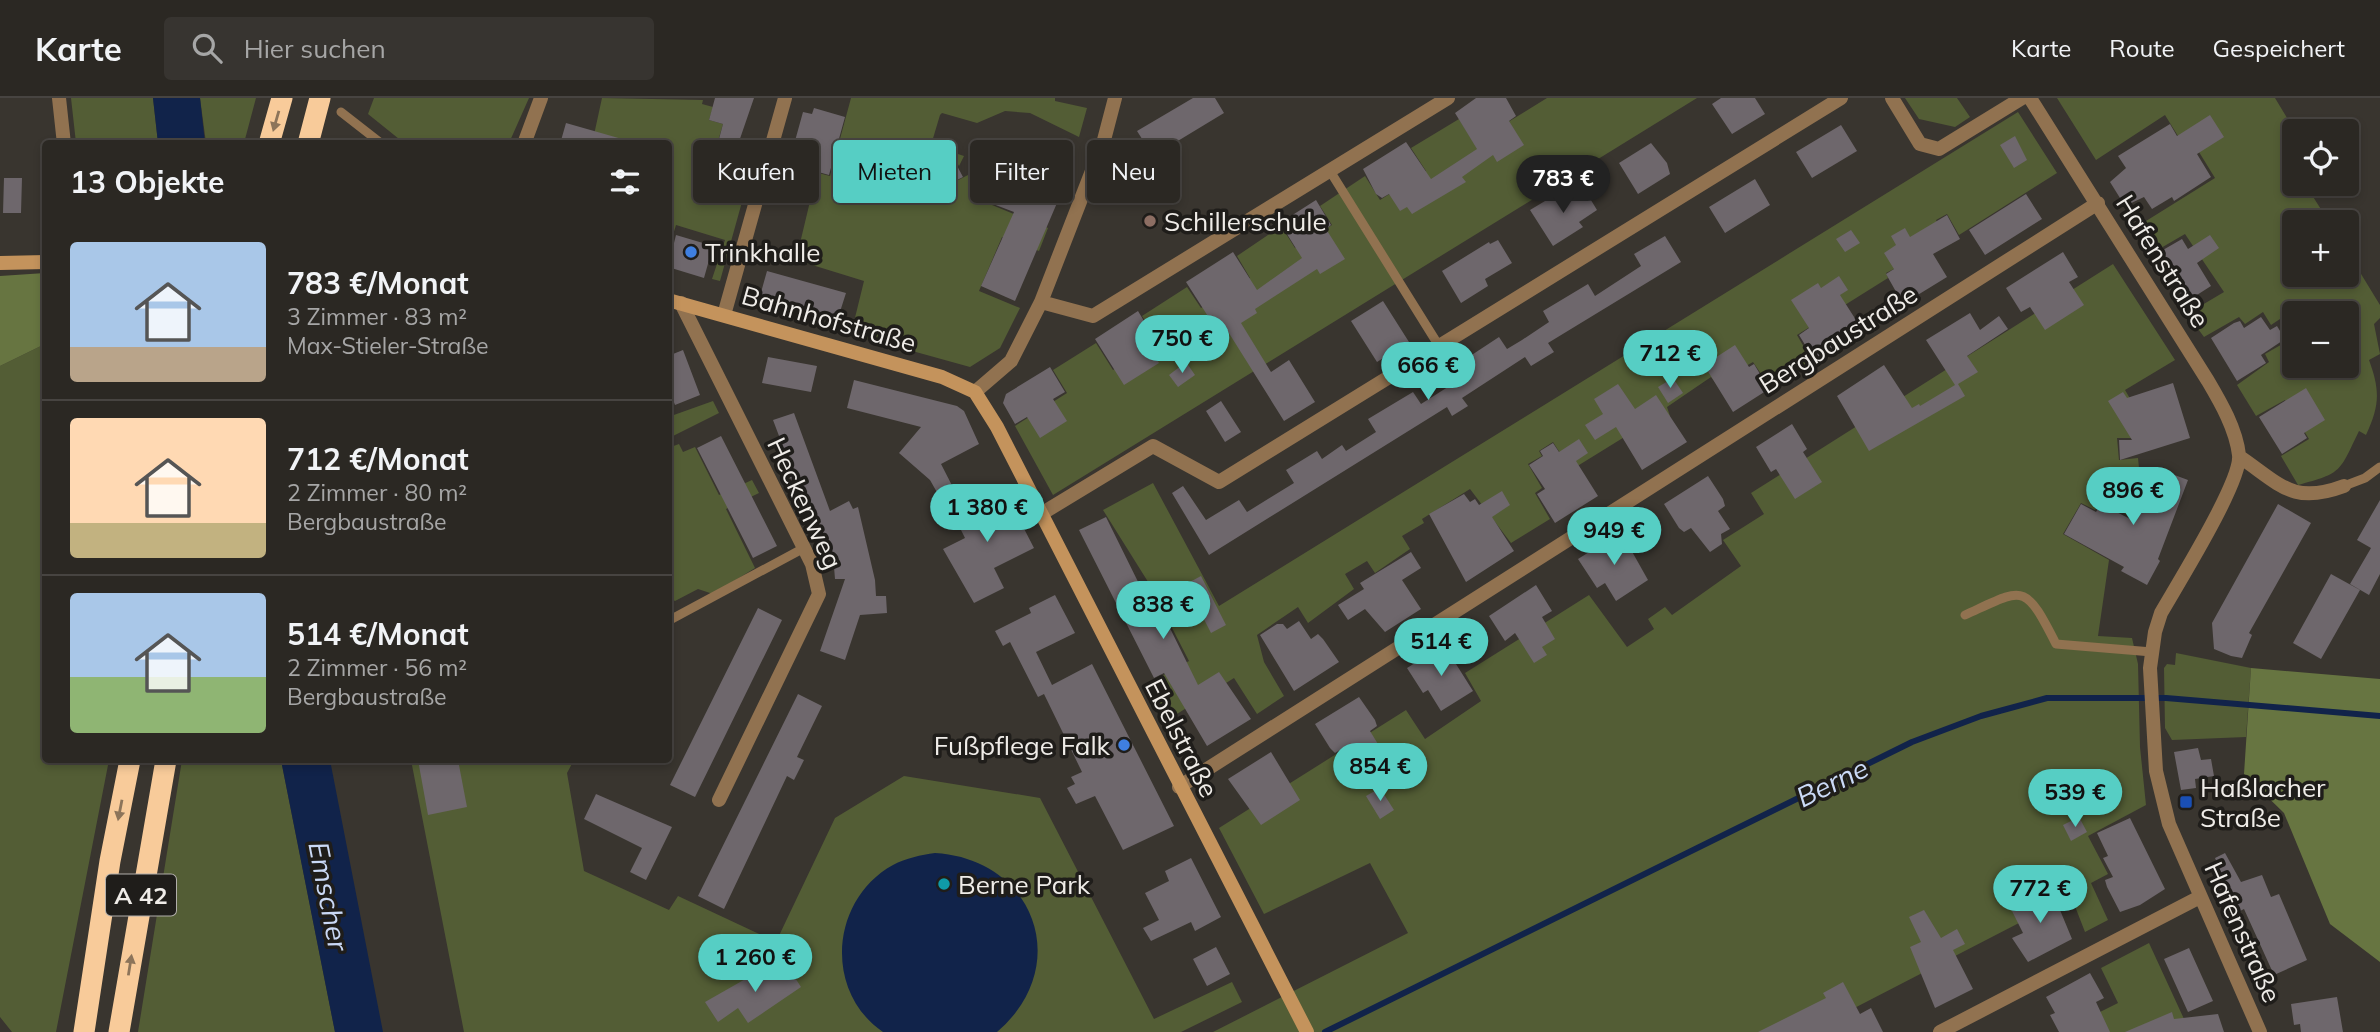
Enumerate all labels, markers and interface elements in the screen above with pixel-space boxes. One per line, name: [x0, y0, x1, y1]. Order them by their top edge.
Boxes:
search box: [164, 17, 654, 80]
text: Karte: [35, 28, 122, 69]
icon: search: [188, 29, 226, 67]
text: Hier suchen: [244, 32, 386, 65]
text: Karte: [2011, 33, 2071, 63]
text: Route: [2109, 33, 2175, 63]
text: Gespeichert: [2213, 33, 2345, 63]
one-way arrow: [270, 111, 280, 132]
map controls: [2282, 119, 2359, 378]
button: locate: [2282, 119, 2359, 196]
chip: Kaufen: [693, 140, 819, 203]
chip: Mieten: [833, 140, 956, 203]
chip: Filter: [970, 140, 1073, 203]
chip: Neu: [1087, 140, 1180, 203]
pin: 783 €: [1514, 156, 1612, 215]
text: 13 Objekte: [70, 163, 224, 201]
icon: filters: [606, 163, 644, 201]
text: 783 €: [1532, 163, 1594, 192]
street label: Hafenstraße: [2109, 188, 2217, 334]
place label: Schillerschule: [1164, 205, 1327, 238]
button: +: [2282, 210, 2359, 287]
marker: Schillerschule: [1142, 213, 1158, 229]
place label: Trinkhalle: [705, 236, 820, 269]
marker: Trinkhalle: [683, 244, 699, 260]
text: 783 €/Monat: [287, 264, 469, 302]
icon: home: [126, 270, 210, 354]
street label: Bergbaustraße: [1753, 277, 1923, 401]
street label: Bahnhofstraße: [738, 278, 920, 360]
button: −: [2282, 301, 2359, 378]
text: 3 Zimmer · 83 m²: [287, 302, 467, 331]
pin: 750 €: [1133, 316, 1231, 375]
text: 750 €: [1151, 323, 1213, 352]
pin: 712 €: [1621, 330, 1719, 390]
text: Max-Stieler-Straße: [287, 331, 489, 360]
text: 712 €: [1639, 338, 1701, 367]
pin: 666 €: [1379, 342, 1477, 402]
text: 666 €: [1397, 350, 1459, 379]
street label: Heckenweg: [760, 432, 850, 574]
text: 712 €/Monat: [287, 440, 469, 478]
icon: home: [126, 446, 210, 530]
pin: 896 €: [2084, 468, 2182, 527]
text: 896 €: [2102, 475, 2164, 504]
text: 2 Zimmer · 80 m²: [287, 478, 467, 507]
pin: 1 380 €: [922, 484, 1052, 544]
text: 1 380 €: [946, 492, 1028, 521]
text: Bergbaustraße: [287, 507, 447, 536]
pin: 949 €: [1565, 508, 1663, 567]
text: 949 €: [1583, 515, 1645, 544]
pin: 838 €: [1114, 582, 1212, 641]
text: 838 €: [1132, 589, 1194, 618]
text: 514 €/Monat: [287, 615, 469, 653]
pin: 514 €: [1392, 618, 1490, 678]
icon: home: [126, 621, 210, 705]
text: 514 €: [1410, 626, 1472, 655]
text: 2 Zimmer · 56 m²: [287, 653, 467, 682]
street label: Ebelstraße: [1138, 673, 1226, 803]
text: Bergbaustraße: [287, 682, 447, 711]
place label: Fußpflege Falk: [934, 729, 1111, 762]
marker: Fußpflege Falk: [1116, 737, 1132, 753]
pin: 854 €: [1331, 744, 1429, 803]
water label: Berne: [1790, 750, 1874, 814]
text: 854 €: [1349, 751, 1411, 780]
pin: 539 €: [2026, 770, 2124, 829]
place label: Haßlacher Straße: [2200, 771, 2326, 834]
text: 539 €: [2044, 777, 2106, 806]
marker: Haßlacher Straße: [2178, 794, 2194, 810]
one-way arrow: [114, 799, 125, 821]
water label: Emscher: [301, 838, 357, 955]
street label: Hafenstraße: [2197, 856, 2289, 1008]
pin: 772 €: [1991, 866, 2089, 925]
place label: Berne Park: [958, 868, 1091, 901]
text: 772 €: [2009, 873, 2071, 902]
road number: A 42: [106, 874, 176, 916]
marker: Berne Park: [936, 876, 952, 892]
pin: 1 260 €: [690, 934, 820, 994]
text: 1 260 €: [714, 942, 796, 971]
one-way arrow: [124, 953, 135, 975]

